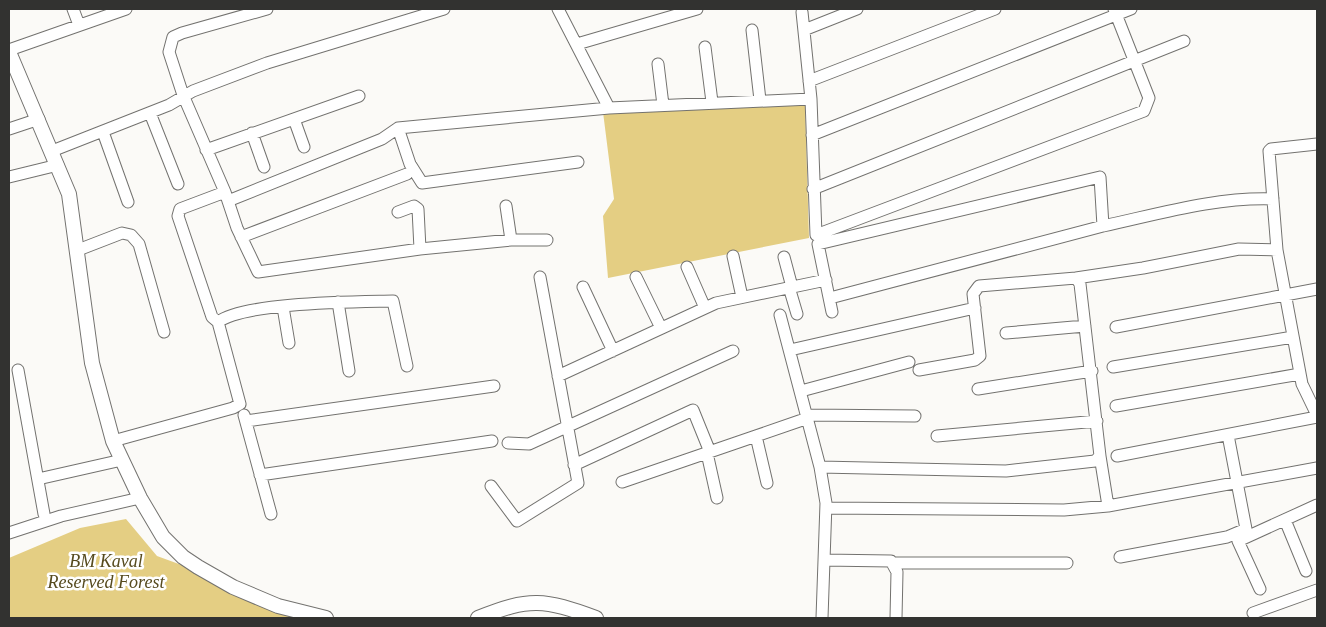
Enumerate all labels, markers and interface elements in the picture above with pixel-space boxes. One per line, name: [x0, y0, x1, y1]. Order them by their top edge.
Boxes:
park label: BM Kaval Reserved Forest: [47, 551, 165, 592]

